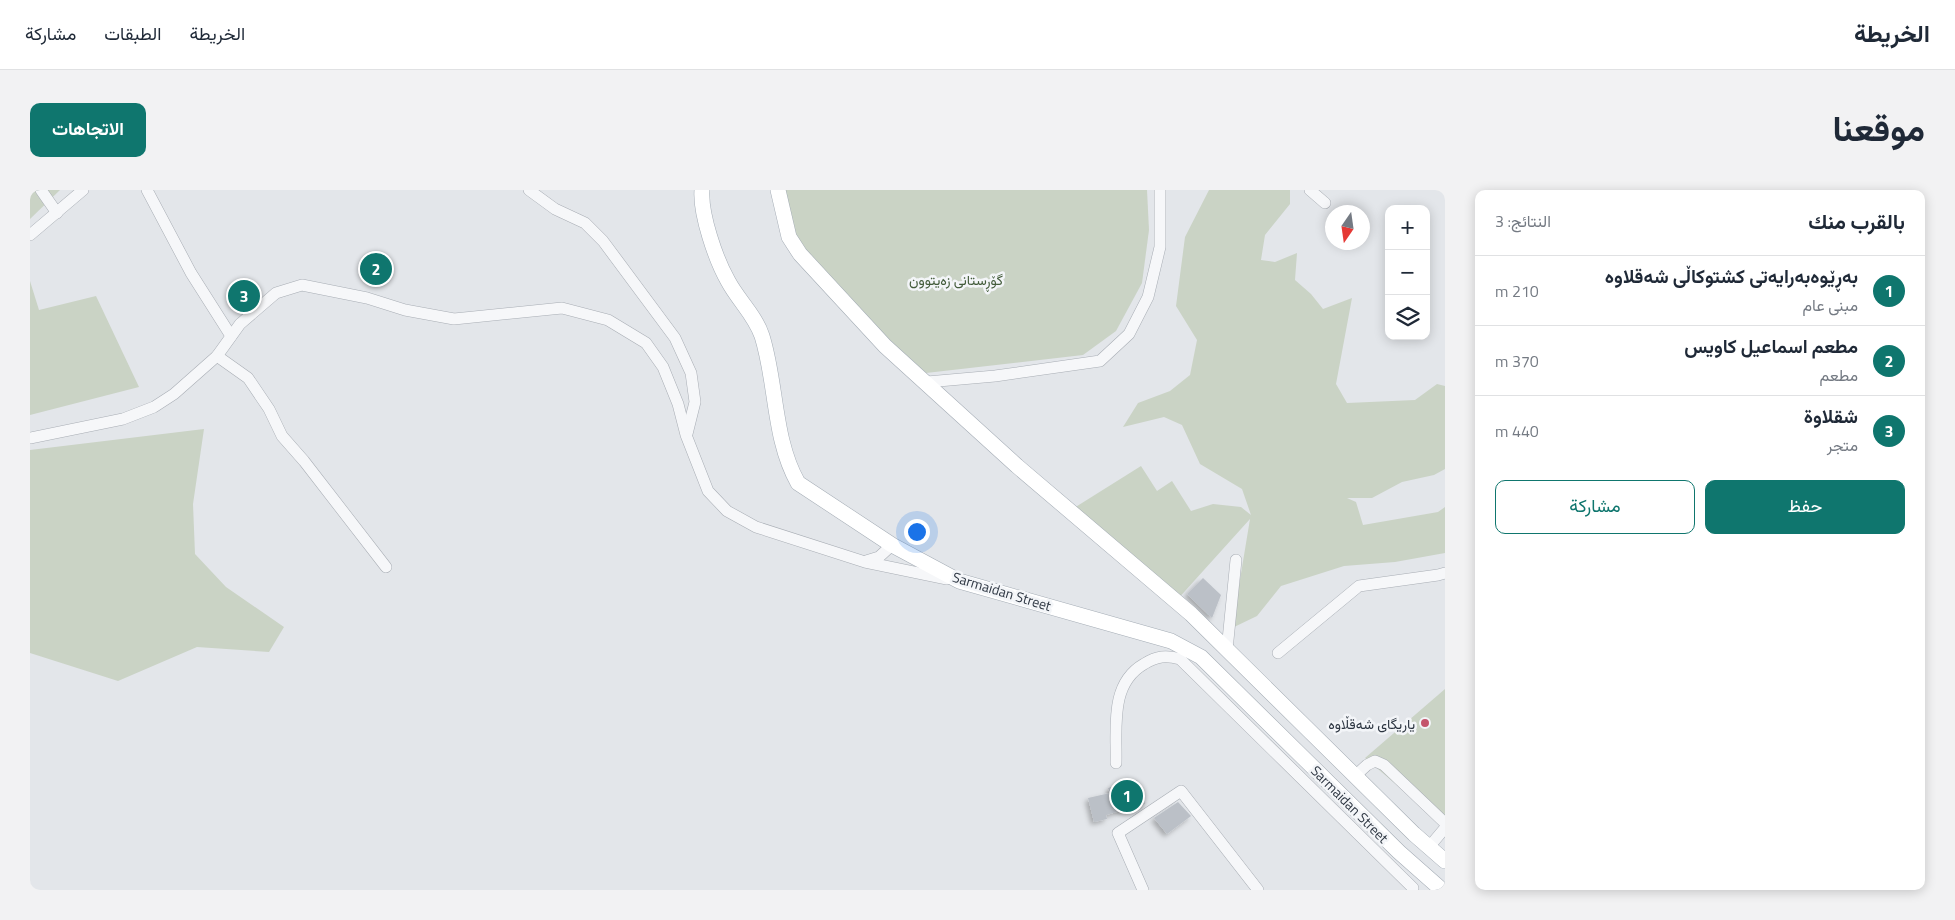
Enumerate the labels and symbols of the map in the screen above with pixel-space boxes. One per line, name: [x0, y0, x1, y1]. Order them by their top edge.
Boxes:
north arrow: [1325, 205, 1370, 250]
pin: 2: [360, 250, 392, 288]
park label: گۆڕستانی زەیتوون: [909, 269, 1003, 292]
pin: 3: [228, 277, 260, 315]
your location: [904, 519, 930, 545]
street label: Sarmaidan Street: [950, 566, 1054, 616]
place label: ياريگاى شەقڵاوە: [1328, 713, 1415, 734]
marker: ياريگاى شەقڵاوە: [1419, 717, 1431, 729]
street label: Sarmaidan Street: [1306, 760, 1394, 848]
pin: 1: [1111, 777, 1143, 815]

